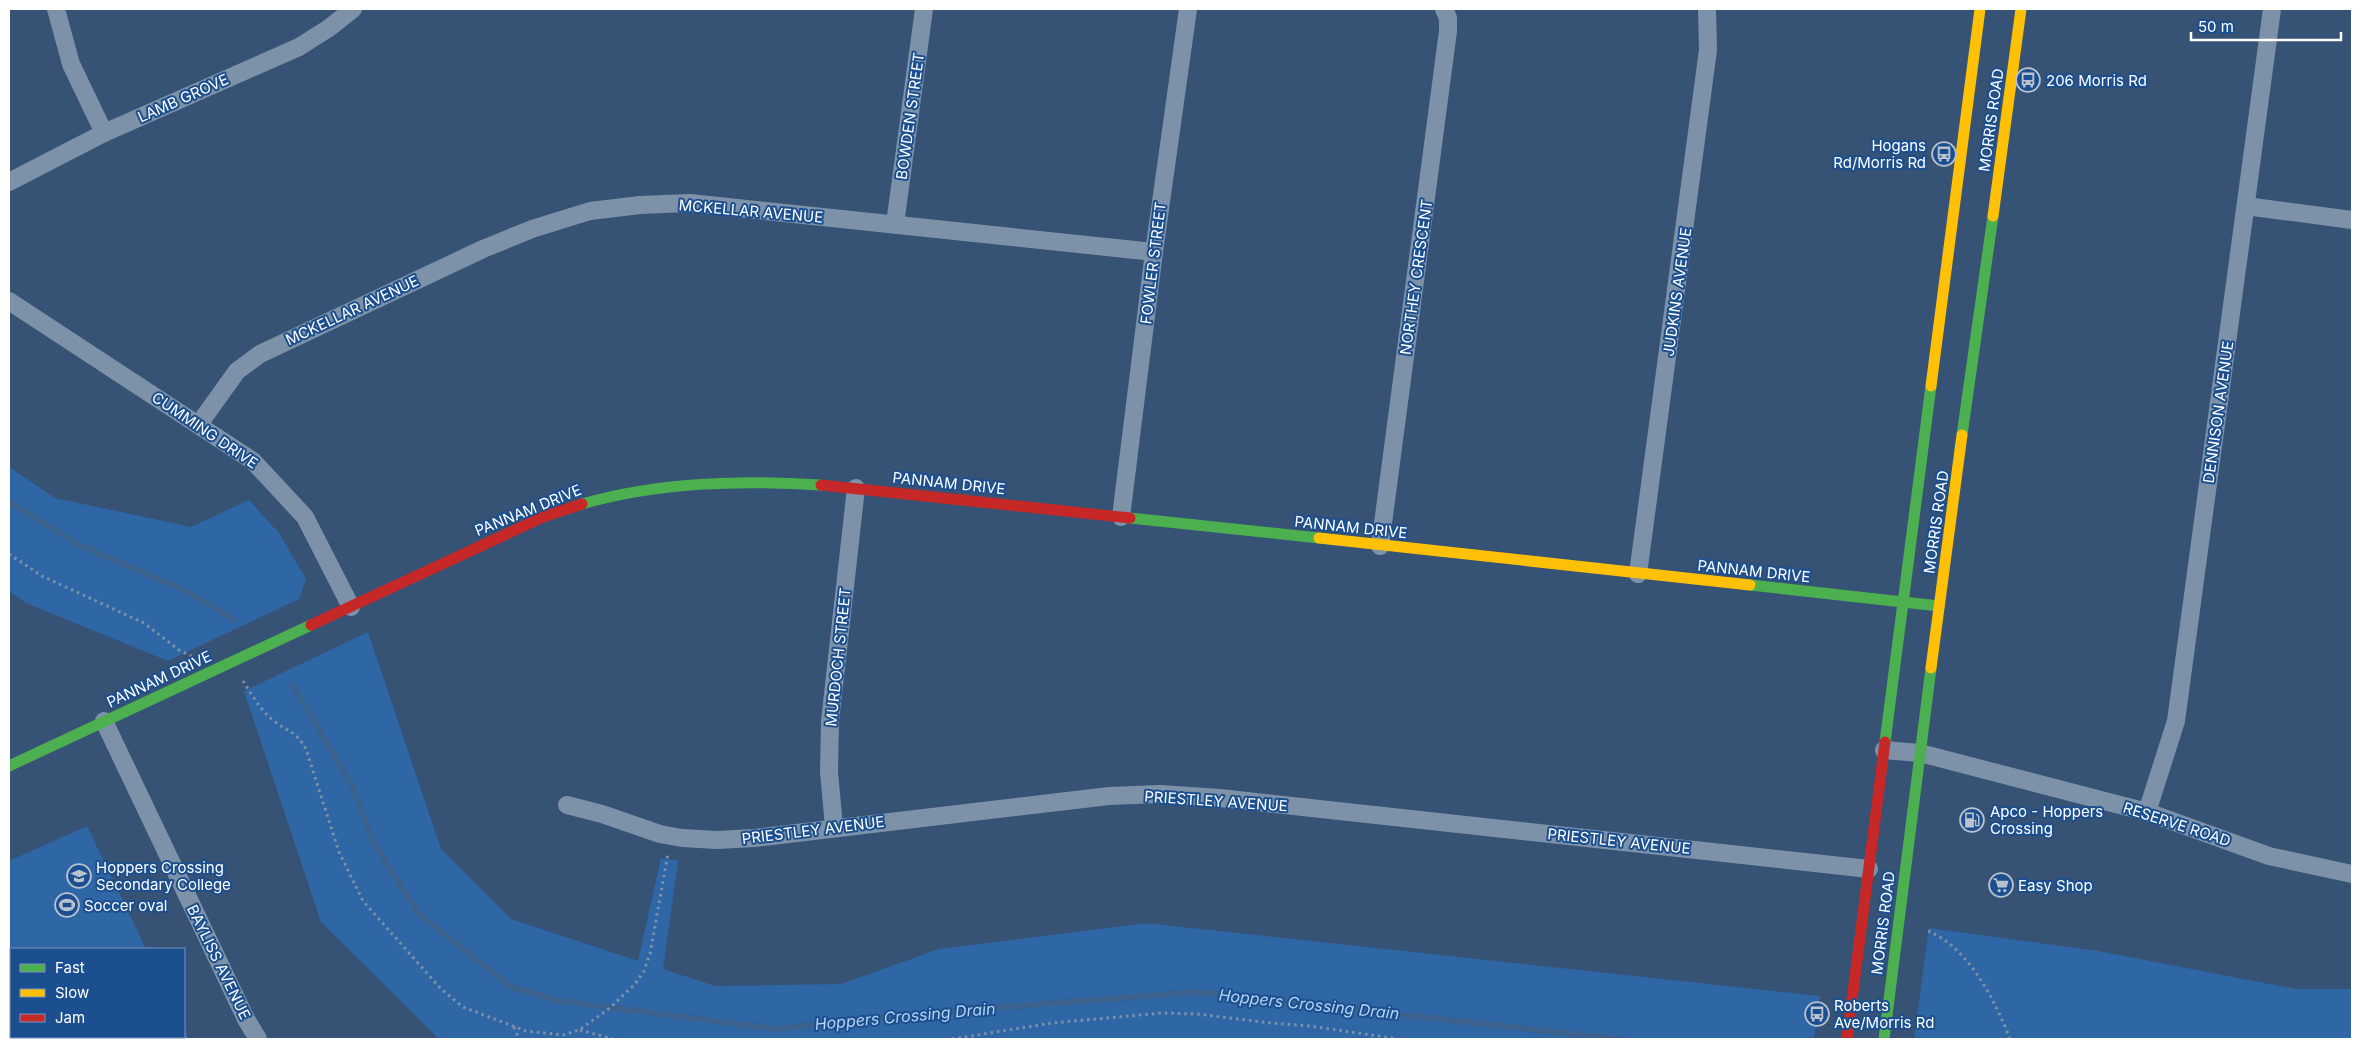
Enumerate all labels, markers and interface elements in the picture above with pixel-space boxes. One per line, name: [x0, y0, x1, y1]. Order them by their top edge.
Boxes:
scale bar: [2191, 10, 2341, 42]
text: 50 m: [2198, 17, 2234, 36]
street label: BOWDEN STREET: [892, 51, 928, 181]
street label: MORRIS ROAD: [1974, 67, 2008, 173]
bus stop icon: 206 Morris Rd: [2015, 67, 2041, 93]
street label: LAMB GROVE: [135, 69, 231, 127]
place label: 206 Morris Rd: [2046, 71, 2147, 90]
place label: Hogans Rd/Morris Rd: [1833, 136, 1926, 172]
bus stop icon: Hogans Rd/Morris Rd: [1931, 141, 1957, 167]
street label: MCKELLAR AVENUE: [678, 195, 824, 227]
street label: NORTHEY CRESCENT: [1396, 198, 1436, 356]
street label: FOWLER STREET: [1136, 201, 1170, 325]
street label: JUDKINS AVENUE: [1659, 226, 1695, 358]
street label: MCKELLAR AVENUE: [282, 271, 422, 349]
street label: DENNISON AVENUE: [2199, 340, 2237, 484]
street label: CUMMING DRIVE: [148, 387, 262, 473]
street label: PANNAM DRIVE: [892, 468, 1006, 498]
street label: MORRIS ROAD: [1919, 469, 1953, 575]
street label: PANNAM DRIVE: [472, 480, 584, 540]
street label: PANNAM DRIVE: [1294, 512, 1408, 542]
street label: PANNAM DRIVE: [1697, 556, 1811, 586]
street label: MURDOCH STREET: [821, 587, 855, 727]
street label: PANNAM DRIVE: [104, 646, 214, 712]
street label: PRIESTLEY AVENUE: [1144, 787, 1288, 815]
street label: RESERVE ROAD: [2121, 798, 2233, 850]
place label: Apco - Hoppers Crossing: [1990, 802, 2103, 838]
fuel station icon: Apco - Hoppers Crossing: [1959, 807, 1985, 833]
street label: PRIESTLEY AVENUE: [741, 812, 885, 848]
street label: PRIESTLEY AVENUE: [1547, 824, 1691, 858]
place label: Hoppers Crossing Secondary College: [96, 858, 231, 894]
school or university icon: Hoppers Crossing Secondary College: [66, 863, 92, 889]
street label: MORRIS ROAD: [1867, 870, 1899, 976]
supermarket icon: Easy Shop: [1988, 872, 2014, 898]
place label: Easy Shop: [2018, 876, 2093, 895]
sports icon: Soccer oval: [54, 892, 80, 918]
place label: Soccer oval: [84, 896, 167, 915]
street label: BAYLISS AVENUE: [183, 901, 255, 1023]
legend: [10, 948, 185, 1038]
text: Fast: [55, 958, 85, 977]
text: Slow: [55, 983, 89, 1002]
water label: Hoppers Crossing Drain: [1218, 985, 1400, 1023]
place label: Roberts Ave/Morris Rd: [1834, 996, 1934, 1032]
water label: Hoppers Crossing Drain: [814, 998, 996, 1034]
bus stop icon: Roberts Ave/Morris Rd: [1804, 1001, 1830, 1027]
text: Jam: [55, 1008, 85, 1027]

